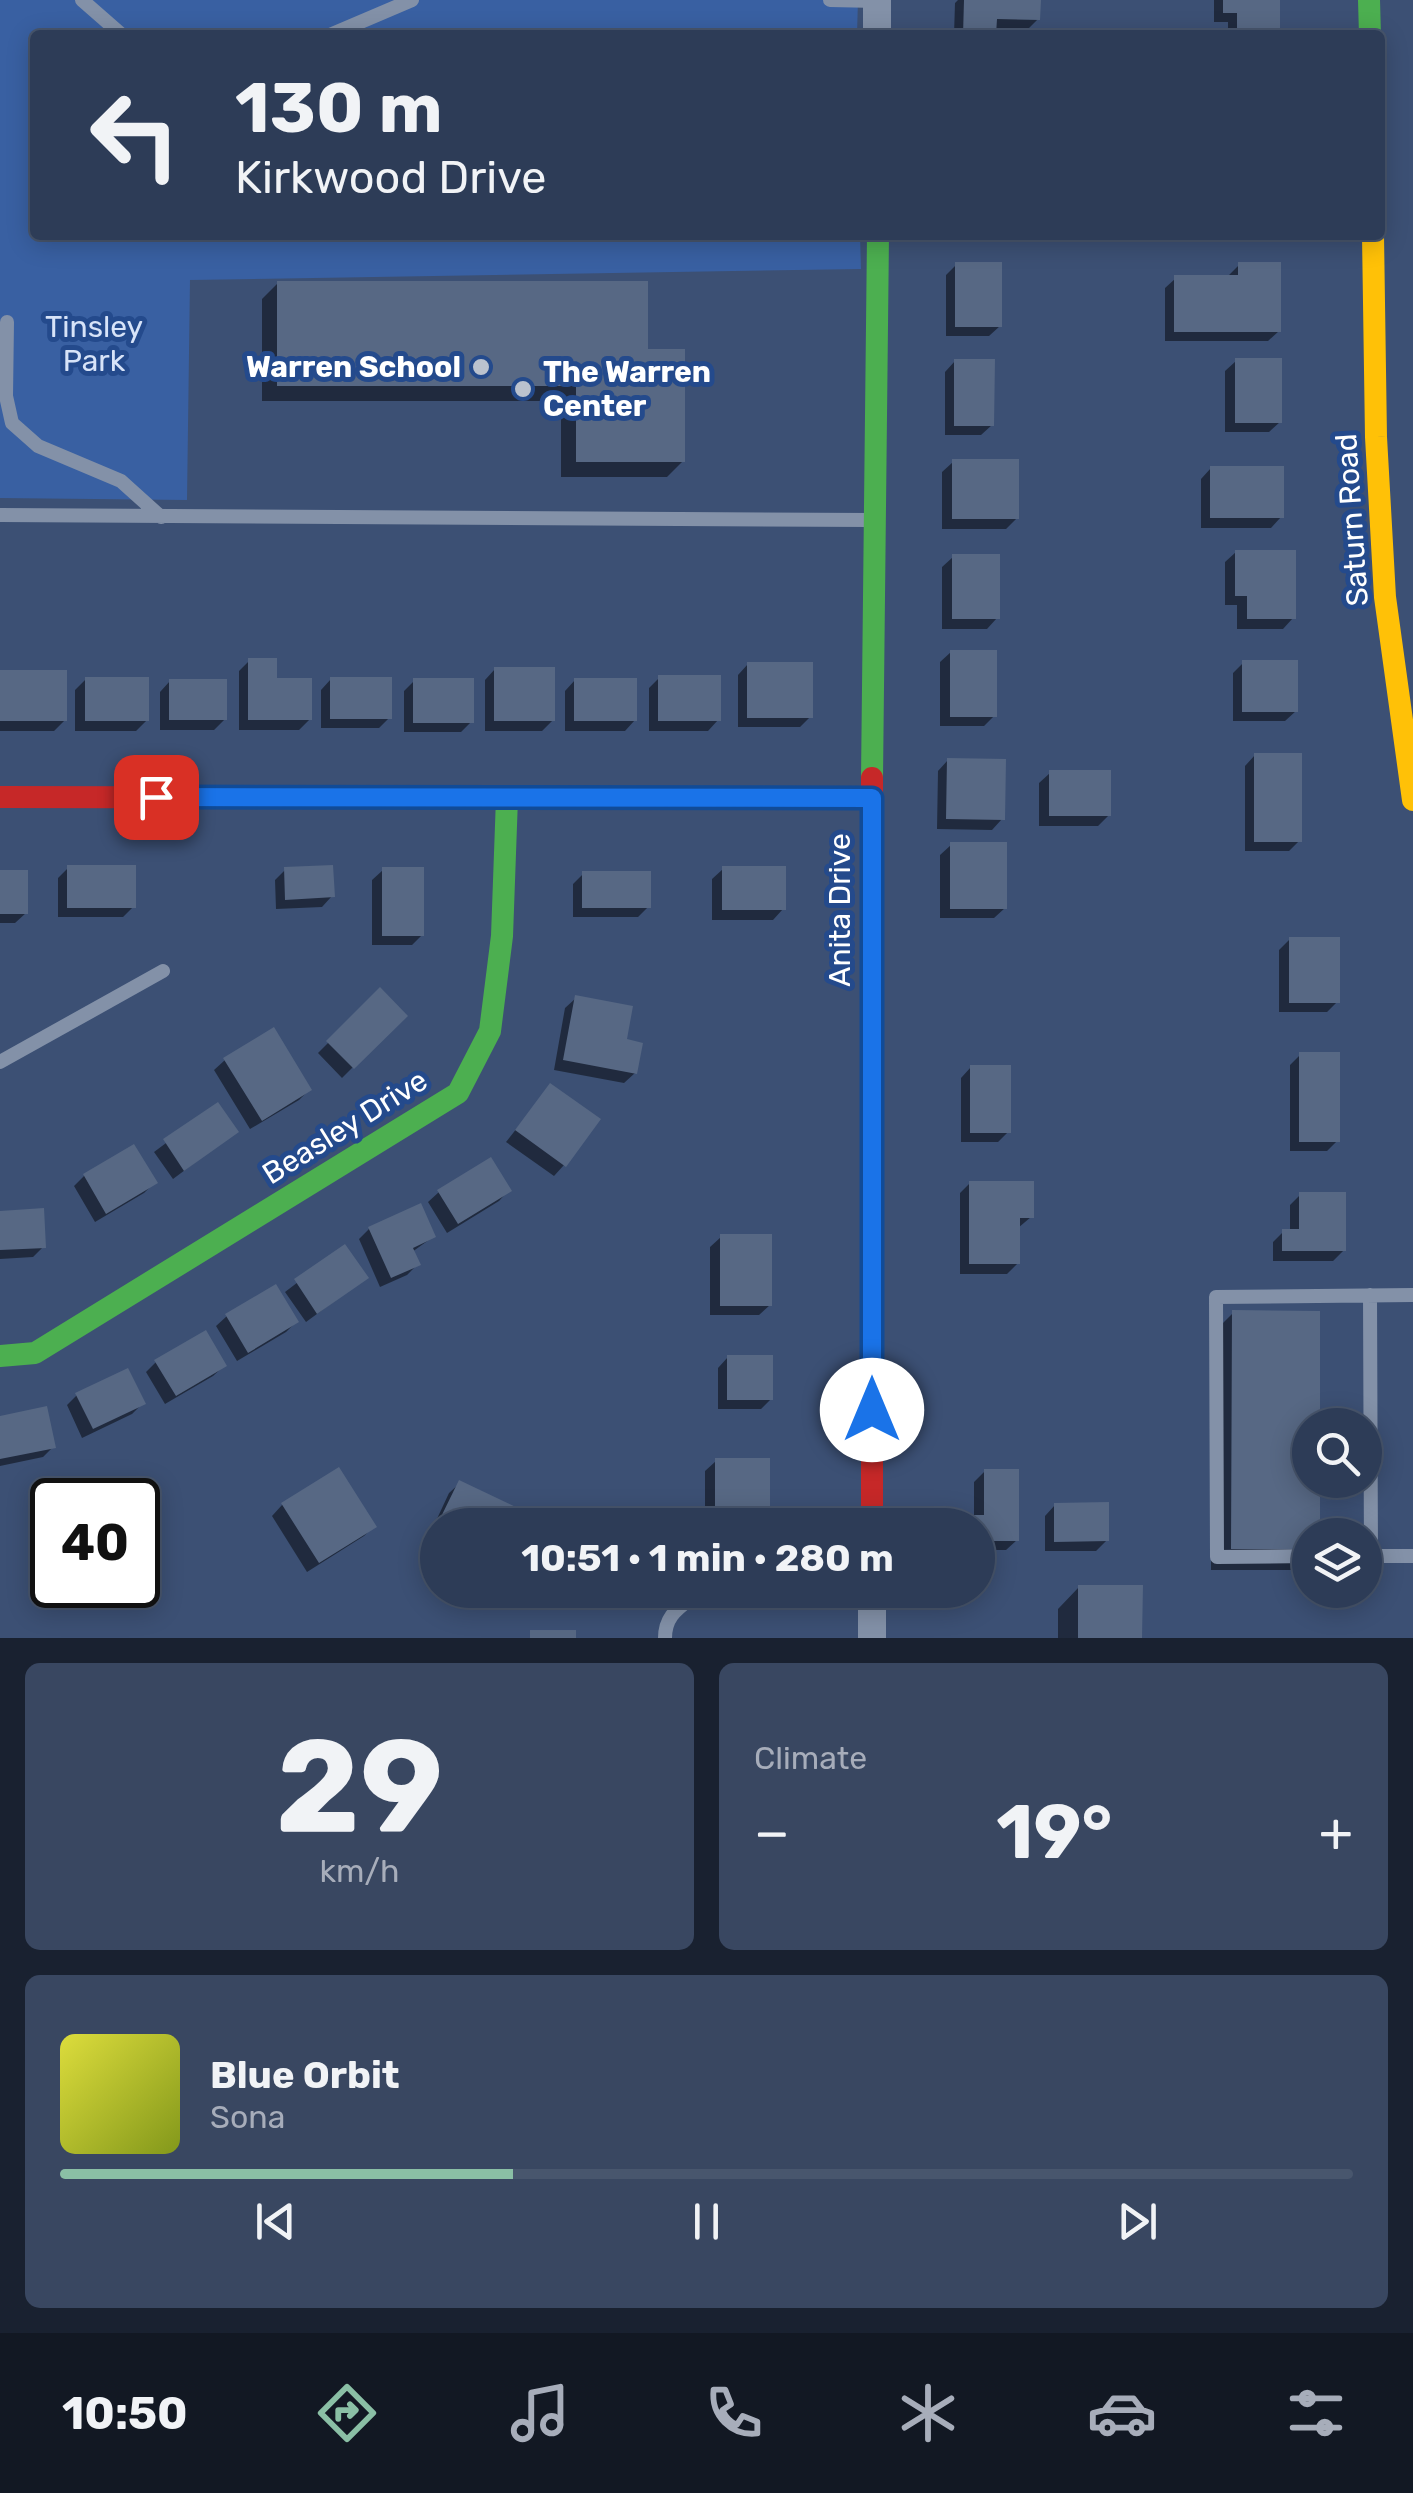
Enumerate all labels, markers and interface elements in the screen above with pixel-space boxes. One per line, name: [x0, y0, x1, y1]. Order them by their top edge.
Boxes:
text: 130 m: [235, 67, 443, 150]
icon: left: [70, 70, 200, 200]
text: Kirkwood Drive: [235, 151, 546, 204]
park label: Tinsley Park: [45, 309, 143, 379]
place label: Warren School: [246, 349, 461, 385]
place label: The Warren Center: [543, 354, 711, 424]
marker: Warren School: [470, 356, 492, 378]
marker: The Warren Center: [512, 378, 534, 400]
street label: Saturn Road: [1328, 433, 1376, 607]
pin: [114, 755, 199, 840]
icon: arrive: [129, 770, 184, 825]
street label: Anita Drive: [822, 833, 858, 987]
street label: Beasley Drive: [256, 1062, 434, 1192]
position arrow: [820, 1358, 924, 1462]
map controls: [1292, 1408, 1382, 1608]
button: search: [1292, 1408, 1382, 1498]
speed limit sign: 40: [30, 1478, 160, 1608]
button: layers: [1292, 1518, 1382, 1608]
text: 10:51 · 1 min · 280 m: [521, 1535, 894, 1581]
text: 29: [276, 1709, 443, 1864]
text: Climate: [754, 1739, 867, 1777]
text: 19°: [996, 1788, 1112, 1877]
text: −: [754, 1800, 790, 1865]
text: +: [1319, 1800, 1353, 1865]
text: km/h: [320, 1852, 399, 1890]
text: Blue Orbit: [210, 2052, 400, 2098]
text: Sona: [210, 2098, 285, 2136]
icon: previous: [248, 2194, 303, 2249]
icon: pause: [679, 2194, 734, 2249]
icon: next: [1110, 2194, 1165, 2249]
icon: directions: [312, 2378, 382, 2448]
icon: music: [505, 2378, 575, 2448]
icon: phone: [699, 2378, 769, 2448]
icon: climate: [893, 2378, 963, 2448]
icon: car: [1087, 2378, 1157, 2448]
icon: filters: [1281, 2378, 1351, 2448]
text: 10:50: [62, 2387, 188, 2440]

